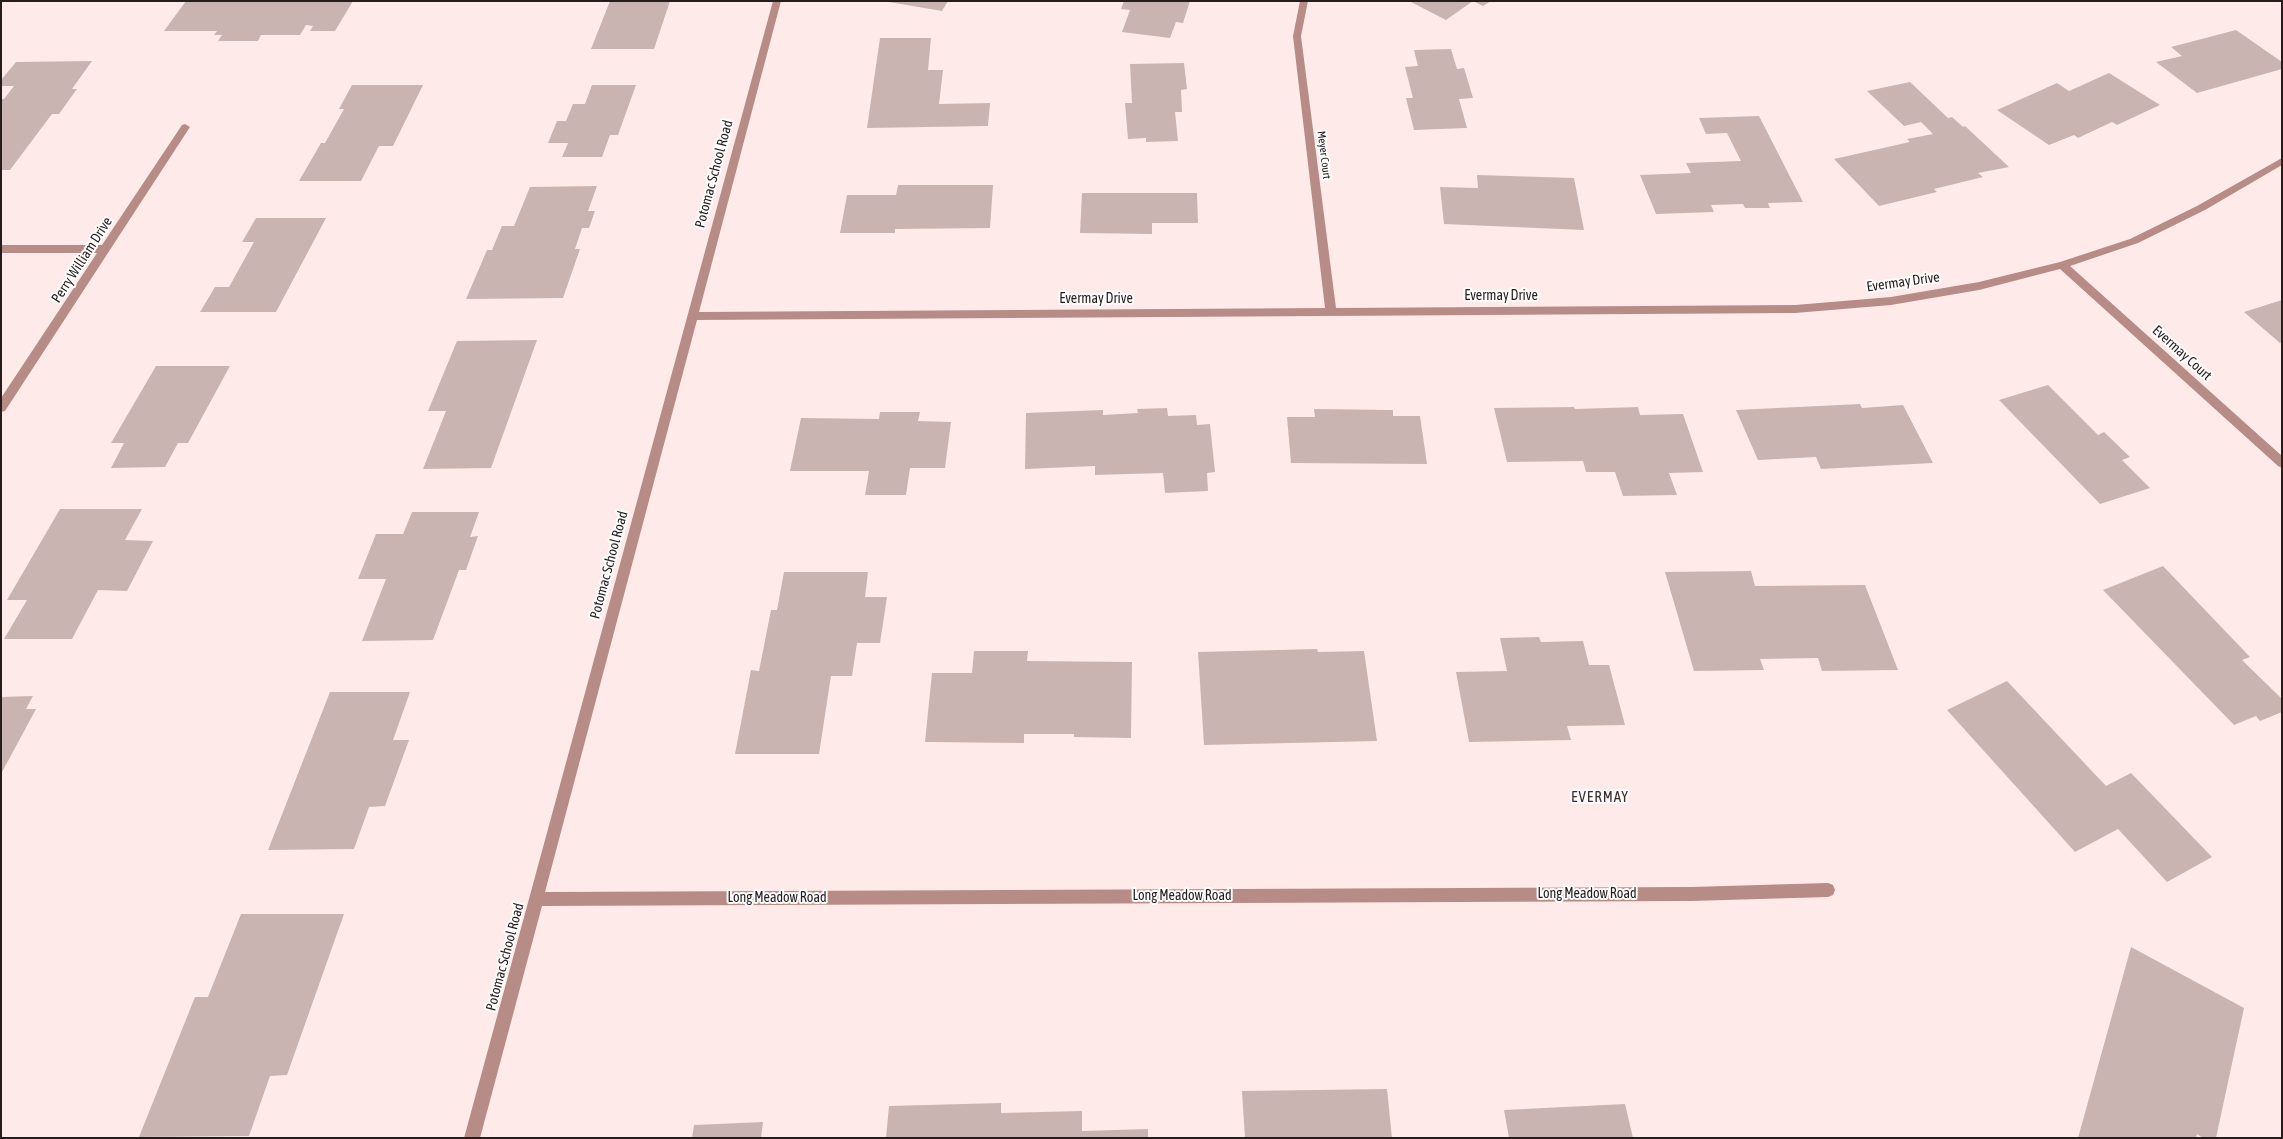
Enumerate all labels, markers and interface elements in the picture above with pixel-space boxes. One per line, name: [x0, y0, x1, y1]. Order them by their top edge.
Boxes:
street label: Potomac School Road: [692, 118, 736, 230]
street label: Meyer Court: [1315, 130, 1333, 180]
street label: Perry William Drive: [48, 214, 116, 306]
street label: Evermay Drive: [1865, 269, 1941, 295]
street label: Evermay Drive: [1464, 288, 1538, 304]
street label: Evermay Drive: [1059, 291, 1133, 307]
street label: Evermay Court: [2149, 322, 2215, 384]
street label: Potomac School Road: [587, 509, 631, 621]
district label: EVERMAY: [1570, 788, 1630, 806]
street label: Long Meadow Road: [1537, 886, 1637, 902]
street label: Long Meadow Road: [1132, 888, 1232, 904]
street label: Long Meadow Road: [727, 890, 827, 906]
street label: Potomac School Road: [483, 901, 527, 1013]

